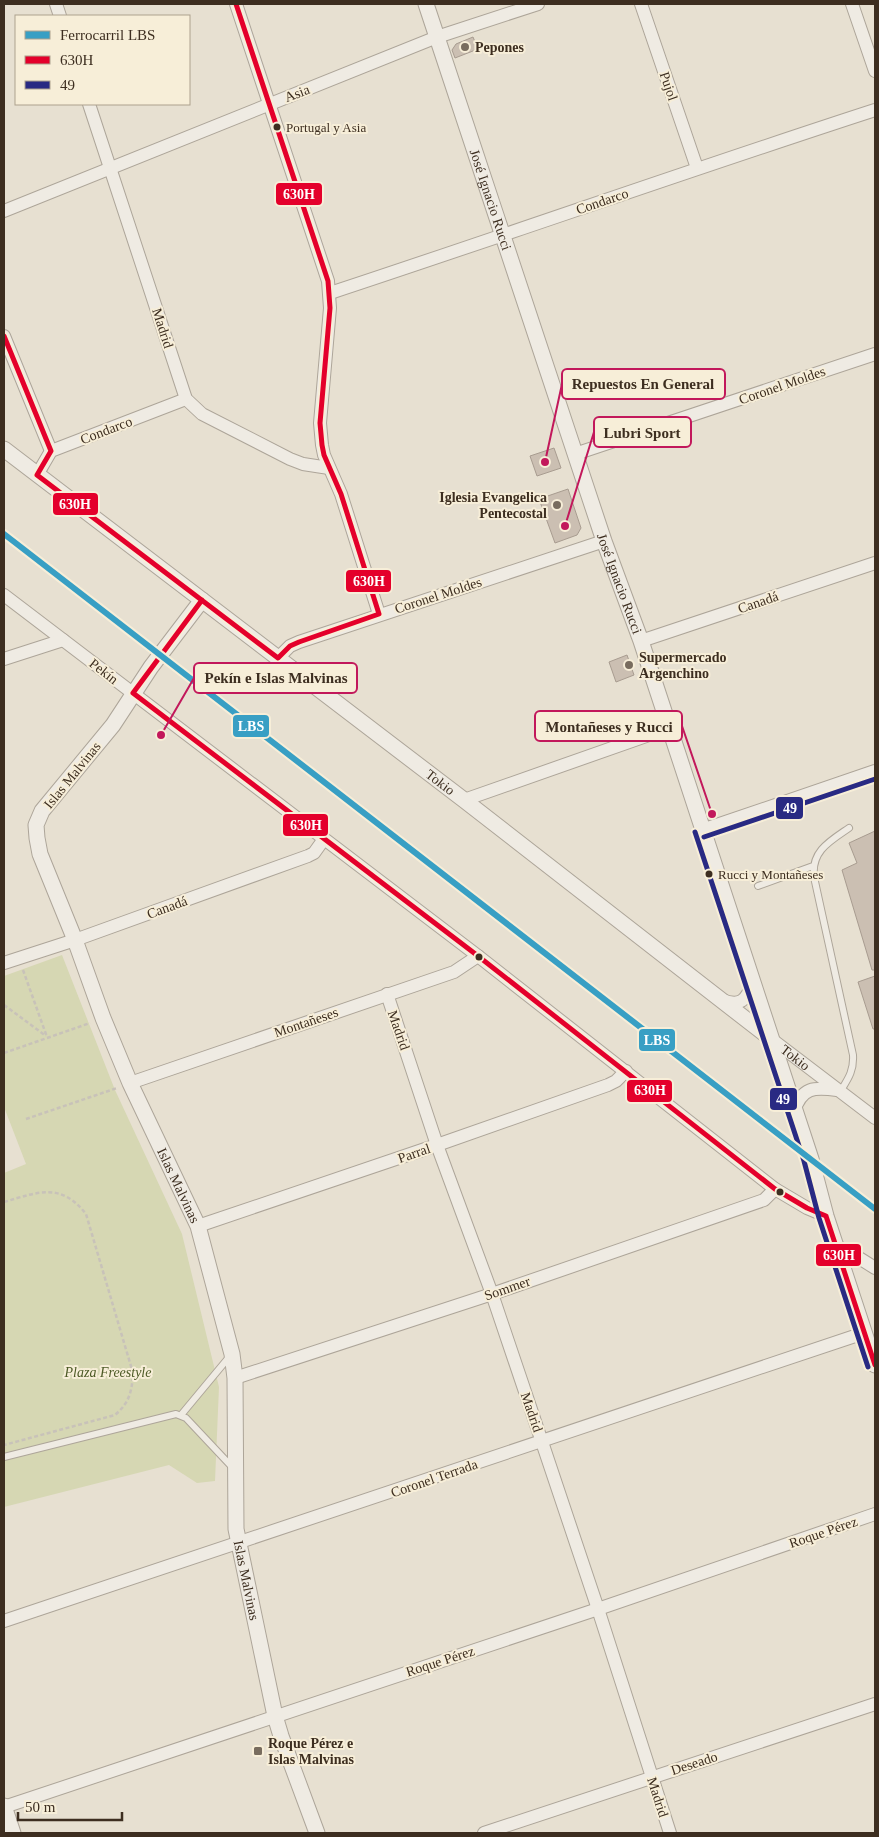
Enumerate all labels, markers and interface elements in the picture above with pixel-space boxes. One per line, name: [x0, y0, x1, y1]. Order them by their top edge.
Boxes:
legend: [15, 15, 190, 105]
text: Ferrocarril LBS: [60, 27, 155, 43]
place label: Pepones: [475, 40, 525, 55]
marker: Pepones: [459, 41, 471, 53]
text: 630H: [60, 52, 94, 68]
street label: Pujol: [657, 70, 680, 103]
text: 49: [60, 77, 75, 93]
street label: Asia: [283, 82, 313, 105]
place label: Portugal y Asia: [286, 120, 366, 135]
marker: Portugal y Asia: [272, 122, 282, 132]
street label: José Ignacio Rucci: [467, 147, 514, 252]
line badge: 630H: [275, 182, 323, 206]
street label: Condarco: [574, 186, 630, 217]
text: 630H: [283, 187, 315, 202]
street label: Madrid: [149, 306, 176, 350]
street label: Coronel Moldes: [737, 364, 827, 407]
callout: Repuestos En General: [562, 369, 725, 399]
text: Repuestos En General: [572, 376, 714, 392]
street label: Condarco: [78, 414, 134, 447]
callout: Lubri Sport: [594, 417, 691, 447]
text: Lubri Sport: [603, 425, 681, 441]
place label: Iglesia Evangelica Pentecostal: [439, 490, 547, 521]
line badge: 630H: [52, 492, 99, 516]
text: 630H: [59, 497, 91, 512]
marker: Iglesia Evangelica Pentecostal: [551, 499, 563, 511]
street label: José Ignacio Rucci: [594, 532, 645, 636]
line badge: 630H: [345, 569, 392, 593]
text: 630H: [353, 574, 385, 589]
street label: Coronel Moldes: [393, 574, 484, 617]
street label: Canadá: [736, 588, 781, 616]
place label: Supermercado Argenchino: [639, 650, 727, 681]
street label: Pekín: [87, 656, 121, 687]
marker: Supermercado Argenchino: [623, 659, 635, 671]
callout: Pekín e Islas Malvinas: [194, 663, 357, 693]
text: Pekín e Islas Malvinas: [205, 670, 348, 686]
callout: Montañeses y Rucci: [535, 711, 682, 741]
line badge: LBS: [232, 714, 270, 738]
text: LBS: [238, 719, 264, 734]
text: Montañeses y Rucci: [545, 719, 673, 735]
street label: Islas Malvinas: [41, 739, 104, 812]
street label: Tokio: [423, 767, 458, 798]
line badge: 49: [775, 796, 804, 820]
text: 49: [783, 801, 797, 816]
line badge: 630H: [282, 813, 329, 837]
text: 630H: [290, 818, 322, 833]
place label: Rucci y Montañeses: [718, 867, 823, 882]
marker: Rucci y Montañeses: [704, 869, 714, 879]
street label: Canadá: [145, 893, 190, 922]
unlabelled marker: [474, 952, 484, 962]
street label: Montañeses: [272, 1004, 340, 1040]
street label: Madrid: [385, 1008, 412, 1052]
line badge: LBS: [638, 1028, 676, 1052]
text: LBS: [644, 1033, 670, 1048]
street label: Tokio: [778, 1042, 813, 1074]
line badge: 630H: [626, 1079, 673, 1103]
text: 630H: [634, 1083, 666, 1098]
line badge: 49: [769, 1087, 798, 1111]
text: 49: [776, 1092, 790, 1107]
street label: Parral: [396, 1141, 433, 1166]
street label: Islas Malvinas: [154, 1146, 202, 1225]
unlabelled marker: [775, 1187, 785, 1197]
line badge: 630H: [815, 1243, 862, 1267]
text: 630H: [823, 1248, 855, 1263]
street label: Sommer: [482, 1274, 532, 1303]
park label: Plaza Freestyle: [64, 1365, 151, 1380]
street label: Madrid: [518, 1390, 545, 1434]
street label: Coronel Terrada: [389, 1456, 480, 1500]
street label: Roque Pérez: [787, 1514, 859, 1551]
street label: Islas Malvinas: [231, 1539, 262, 1622]
street label: Roque Pérez: [404, 1643, 476, 1680]
place label: Roque Pérez e Islas Malvinas: [268, 1736, 355, 1767]
marker: Roque Pérez e Islas Malvinas: [252, 1745, 264, 1757]
street label: Deseado: [669, 1749, 719, 1778]
street label: Madrid: [644, 1775, 671, 1819]
scale bar: [18, 1790, 121, 1822]
text: 50 m: [25, 1799, 56, 1815]

